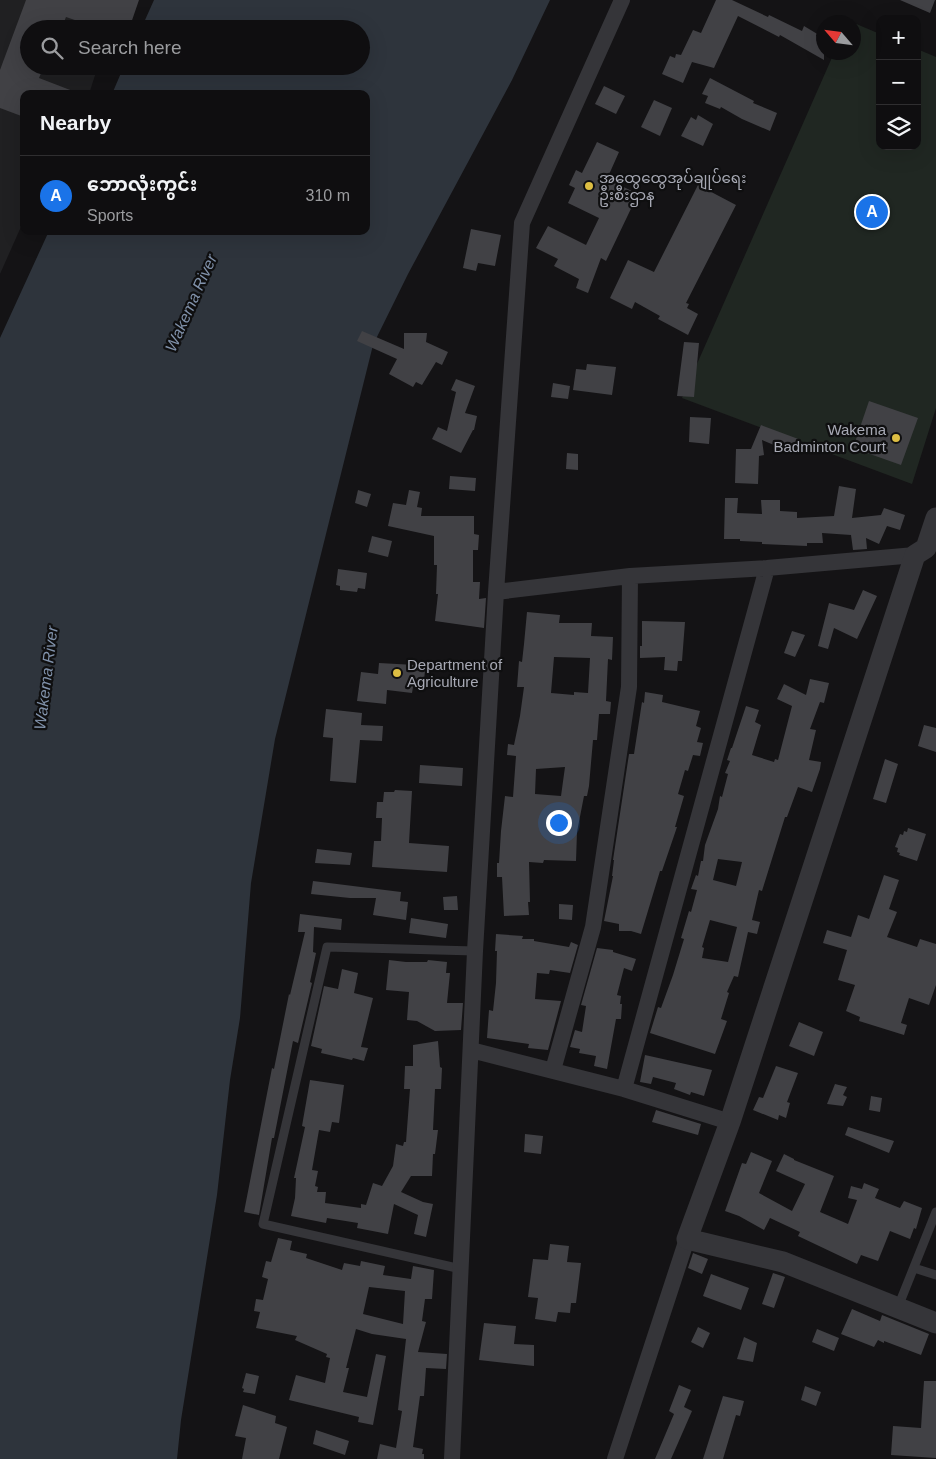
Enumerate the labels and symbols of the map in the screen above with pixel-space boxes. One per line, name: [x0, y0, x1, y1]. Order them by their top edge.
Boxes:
north arrow: [816, 15, 861, 60]
place label: အထွေထွေအုပ်ချုပ်ရေး ဦးစီးဌာန: [599, 168, 746, 207]
marker: အထွေထွေအုပ်ချုပ်ရေး ဦးစီးဌာန: [583, 180, 595, 192]
pin: A: [856, 193, 888, 231]
water label: Wakema River: [162, 251, 220, 354]
place label: Wakema Badminton Court: [773, 421, 887, 455]
marker: Wakema Badminton Court: [890, 432, 902, 444]
water label: Wakema River: [31, 624, 61, 731]
place label: Department of Agriculture: [407, 656, 503, 690]
marker: Department of Agriculture: [391, 667, 403, 679]
your location: [546, 810, 572, 836]

